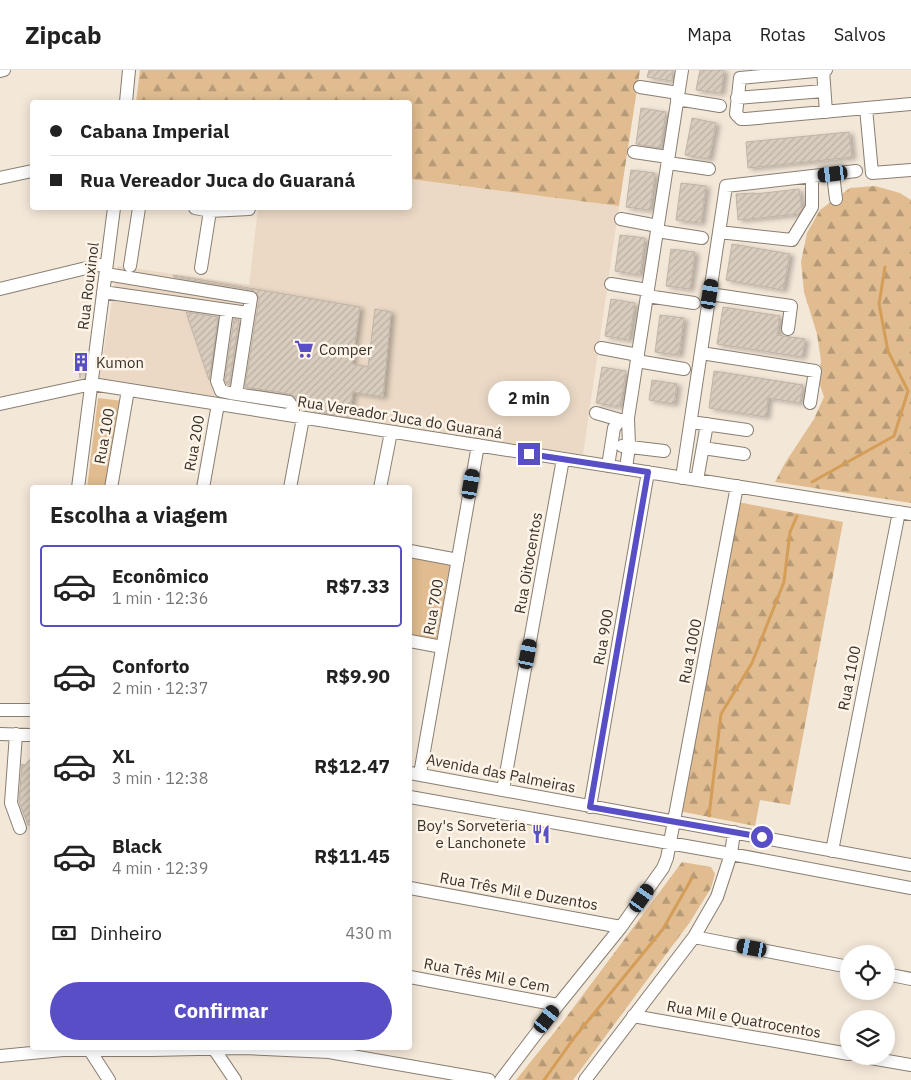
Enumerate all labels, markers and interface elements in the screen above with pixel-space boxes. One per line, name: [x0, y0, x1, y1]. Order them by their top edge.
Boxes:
text: Zipcab: [25, 19, 102, 51]
text: Mapa: [687, 23, 732, 46]
text: Rotas: [760, 23, 806, 46]
text: Salvos: [834, 23, 886, 46]
text: Cabana Imperial: [80, 119, 229, 143]
car: [817, 165, 848, 183]
text: Rua Vereador Juca do Guaraná: [80, 168, 355, 192]
street label: Rua Rouxinol: [73, 241, 103, 331]
car: [700, 278, 719, 310]
supermarket icon: Comper: [293, 338, 315, 360]
place label: Comper: [319, 340, 373, 359]
building icon: Kumon: [70, 351, 92, 373]
place label: Kumon: [96, 353, 144, 372]
callout: 2 min: [488, 382, 570, 416]
text: 2 min: [508, 388, 550, 408]
street label: Rua Vereador Juca do Guaraná: [296, 391, 504, 443]
street label: Rua 100: [90, 406, 118, 466]
street label: Rua 200: [180, 413, 208, 473]
route end: [518, 443, 540, 465]
car: [461, 468, 480, 500]
text: Escolha a viagem: [50, 500, 228, 529]
street label: Rua Oitocentos: [510, 511, 546, 615]
icon: car: [52, 564, 97, 609]
text: Econômico: [112, 564, 209, 588]
text: R$7.33: [326, 574, 390, 598]
street label: Rua 700: [419, 577, 447, 637]
text: 1 min · 12:36: [112, 588, 208, 608]
street label: Rua 900: [589, 607, 617, 667]
street label: Rua 1000: [674, 617, 706, 685]
car: [517, 638, 538, 670]
street label: Rua 1100: [833, 644, 865, 712]
icon: car: [52, 654, 97, 699]
text: Conforto: [112, 654, 190, 678]
text: R$9.90: [326, 664, 390, 688]
text: 2 min · 12:37: [112, 678, 208, 698]
icon: car: [52, 744, 97, 789]
text: XL: [112, 744, 135, 768]
street label: Avenida das Palmeiras: [425, 749, 577, 797]
text: R$12.47: [314, 754, 390, 778]
text: 3 min · 12:38: [112, 768, 208, 788]
place label: Boy's Sorveteria e Lanchonete: [417, 816, 526, 852]
restaurant icon: Boy's Sorveteria e Lanchonete: [530, 823, 552, 845]
route start: [751, 826, 773, 848]
icon: car: [52, 834, 97, 879]
text: Black: [112, 834, 162, 858]
text: R$11.45: [314, 844, 390, 868]
text: 4 min · 12:39: [112, 858, 208, 878]
street label: Rua Três Mil e Duzentos: [438, 868, 600, 914]
car: [627, 881, 656, 915]
icon: cash: [50, 919, 78, 947]
text: Dinheiro: [90, 921, 162, 945]
text: 430 m: [345, 923, 392, 943]
car: [735, 938, 768, 958]
map controls: [840, 945, 895, 1065]
button: locate: [840, 945, 895, 1000]
street label: Rua Três Mil e Cem: [422, 953, 552, 997]
button: Confirmar: [50, 982, 392, 1040]
street label: Rua Mil e Quatrocentos: [665, 996, 823, 1042]
car: [531, 1003, 562, 1035]
button: layers: [840, 1010, 895, 1065]

